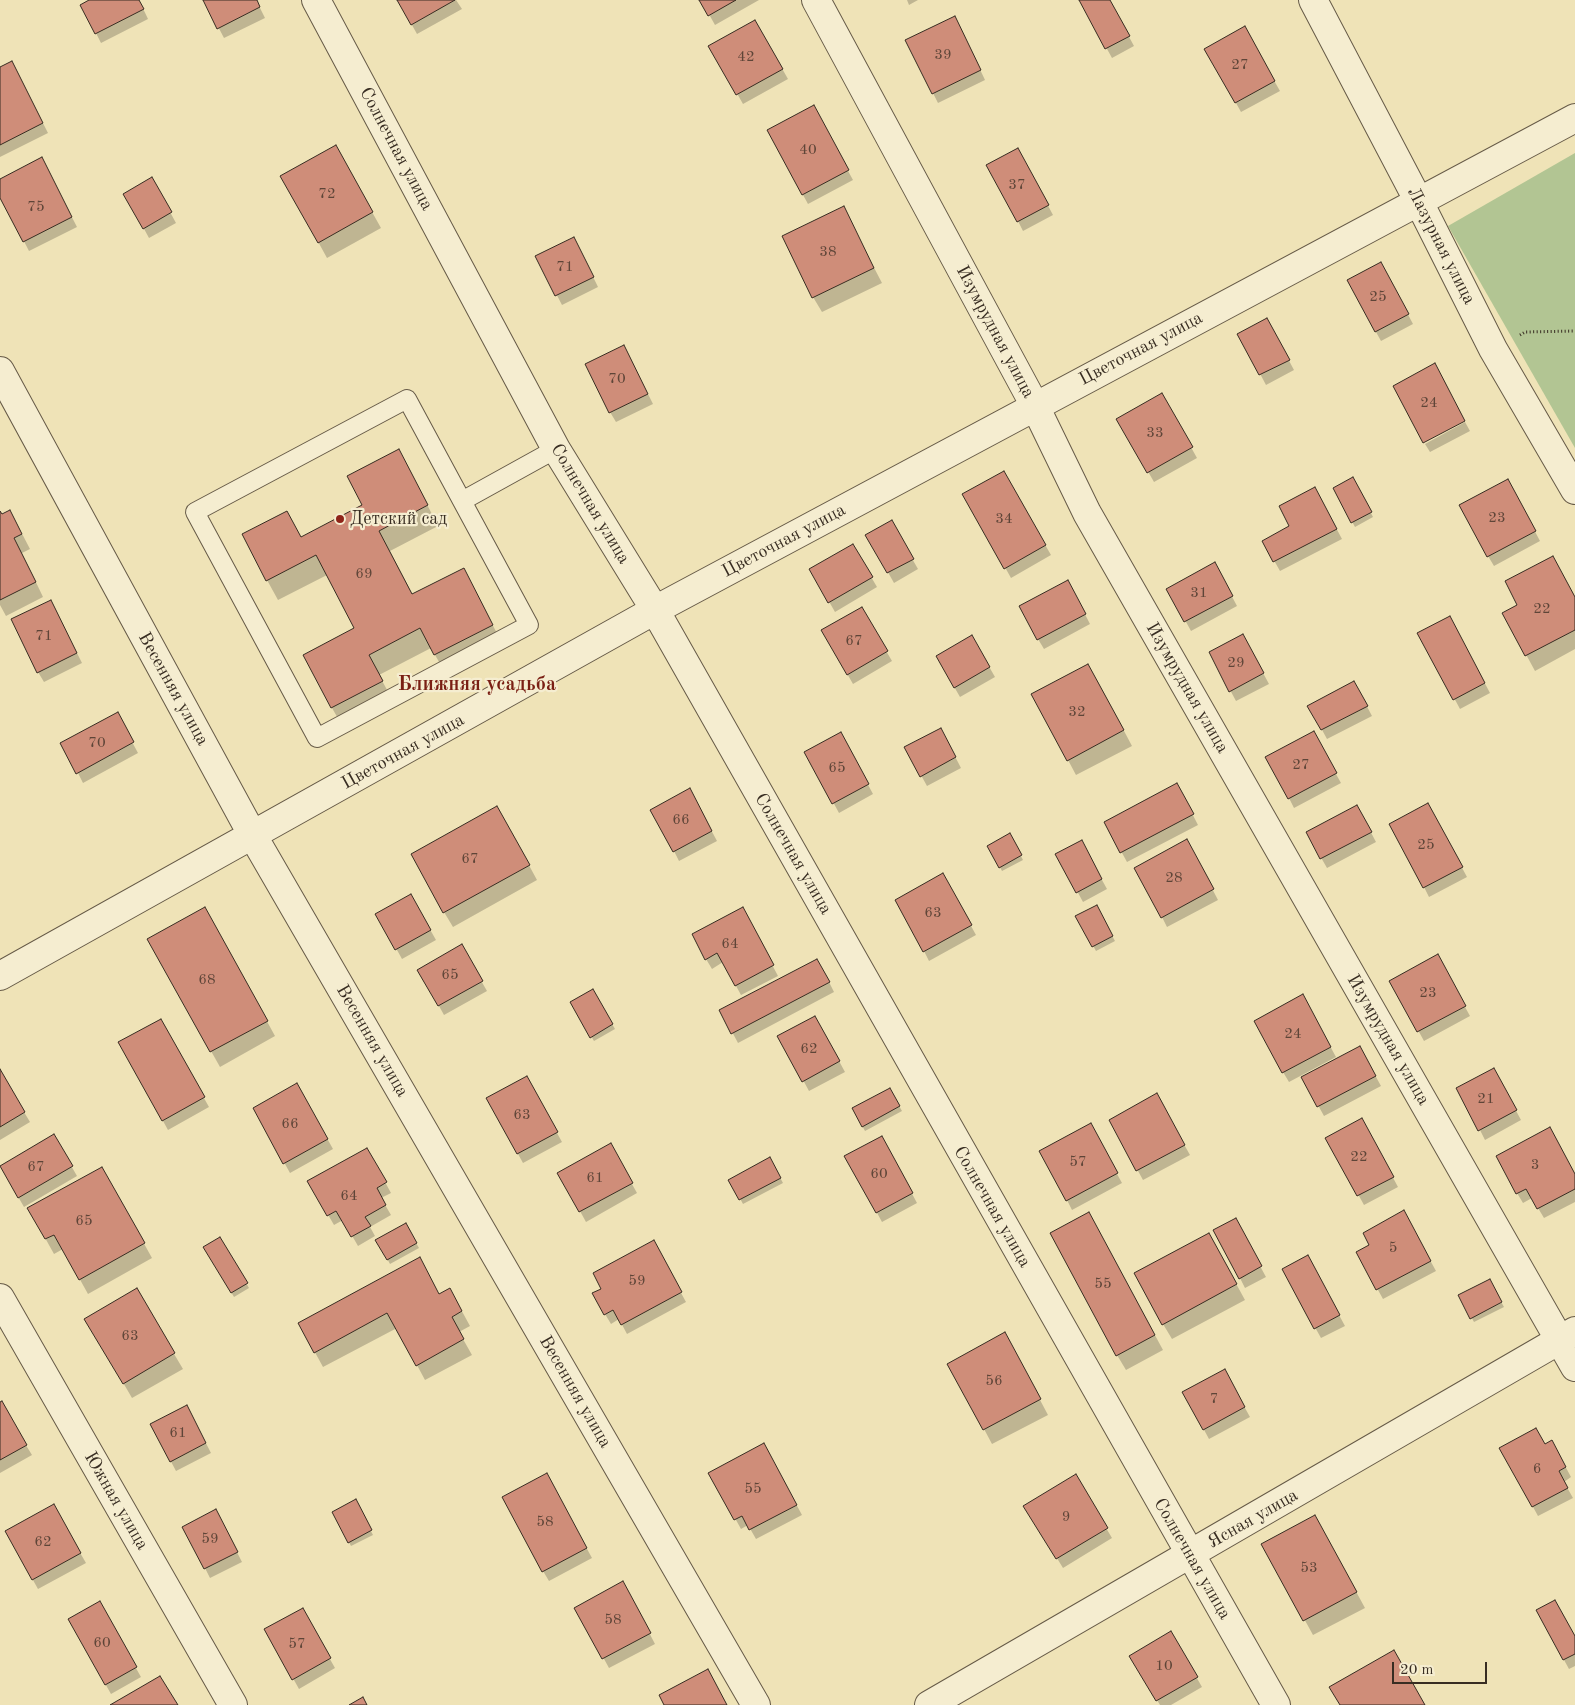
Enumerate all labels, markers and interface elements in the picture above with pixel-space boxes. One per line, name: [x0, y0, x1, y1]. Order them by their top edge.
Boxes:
house number: 39: [934, 46, 952, 64]
house number: 42: [737, 48, 755, 66]
house number: 27: [1231, 56, 1249, 74]
street label: Солнечная улица: [354, 84, 438, 214]
house number: 40: [799, 141, 817, 159]
house number: 37: [1008, 176, 1026, 194]
street label: Лазурная улица: [1402, 184, 1480, 308]
house number: 72: [318, 185, 336, 203]
house number: 75: [27, 198, 45, 216]
house number: 38: [819, 243, 837, 261]
house number: 71: [556, 258, 574, 276]
street label: Изумрудная улица: [951, 262, 1039, 402]
house number: 25: [1369, 288, 1387, 306]
street label: Цветочная улица: [1075, 307, 1207, 391]
house number: 70: [608, 370, 626, 388]
house number: 24: [1420, 394, 1438, 412]
house number: 33: [1146, 424, 1164, 442]
street label: Солнечная улица: [546, 440, 634, 568]
street label: Цветочная улица: [718, 499, 850, 583]
place label: Детский сад: [350, 508, 447, 530]
house number: 23: [1488, 509, 1506, 527]
house number: 34: [995, 510, 1013, 528]
marker: Детский сад: [334, 513, 346, 525]
house number: 69: [355, 565, 373, 583]
house number: 31: [1190, 584, 1208, 602]
house number: 22: [1533, 600, 1551, 618]
street label: Изумрудная улица: [1141, 619, 1233, 757]
house number: 71: [35, 627, 53, 645]
street label: Весенняя улица: [133, 629, 213, 749]
house number: 67: [845, 632, 863, 650]
house number: 29: [1227, 654, 1245, 672]
district label: Ближняя усадьба: [398, 673, 556, 697]
house number: 32: [1068, 703, 1086, 721]
street label: Цветочная улица: [338, 709, 468, 795]
house number: 70: [88, 734, 106, 752]
house number: 27: [1292, 756, 1310, 774]
house number: 65: [828, 759, 846, 777]
street label: Солнечная улица: [750, 790, 836, 918]
house number: 66: [672, 811, 690, 829]
house number: 25: [1417, 836, 1435, 854]
house number: 67: [461, 850, 479, 868]
house number: 28: [1165, 869, 1183, 887]
house number: 63: [924, 904, 942, 922]
house number: 64: [721, 935, 739, 953]
house number: 65: [441, 966, 459, 984]
house number: 68: [198, 971, 216, 989]
street label: Изумрудная улица: [1342, 971, 1434, 1109]
street label: Весенняя улица: [331, 981, 413, 1101]
house number: 23: [1419, 984, 1437, 1002]
house number: 24: [1284, 1025, 1302, 1043]
house number: 62: [800, 1040, 818, 1058]
house number: 21: [1477, 1090, 1495, 1108]
house number: 63: [513, 1106, 531, 1124]
house number: 66: [281, 1115, 299, 1133]
street label: Солнечная улица: [949, 1143, 1035, 1271]
house number: 22: [1350, 1148, 1368, 1166]
house number: 57: [1069, 1153, 1087, 1171]
house number: 3: [1531, 1156, 1539, 1174]
house number: 67: [27, 1158, 45, 1176]
house number: 60: [870, 1165, 888, 1183]
house number: 61: [586, 1169, 604, 1187]
house number: 64: [340, 1187, 358, 1205]
house number: 65: [75, 1212, 93, 1230]
house number: 5: [1389, 1239, 1397, 1257]
house number: 59: [628, 1272, 646, 1290]
house number: 55: [1094, 1275, 1112, 1293]
house number: 63: [121, 1327, 139, 1345]
street label: Весенняя улица: [534, 1332, 616, 1452]
house number: 56: [985, 1372, 1003, 1390]
house number: 7: [1210, 1390, 1218, 1408]
house number: 61: [169, 1424, 187, 1442]
street label: Южная улица: [79, 1448, 153, 1554]
house number: 6: [1533, 1460, 1541, 1478]
house number: 55: [744, 1480, 762, 1498]
street label: Ясная улица: [1204, 1485, 1302, 1553]
street label: Солнечная улица: [1149, 1495, 1235, 1623]
house number: 9: [1062, 1508, 1070, 1526]
house number: 58: [536, 1513, 554, 1531]
house number: 59: [201, 1530, 219, 1548]
house number: 62: [34, 1533, 52, 1551]
house number: 53: [1300, 1559, 1318, 1577]
house number: 58: [604, 1611, 622, 1629]
house number: 60: [93, 1634, 111, 1652]
house number: 57: [288, 1635, 306, 1653]
scale bar: [1395, 1652, 1490, 1684]
house number: 10: [1155, 1657, 1173, 1675]
text: 20 m: [1400, 1663, 1434, 1678]

